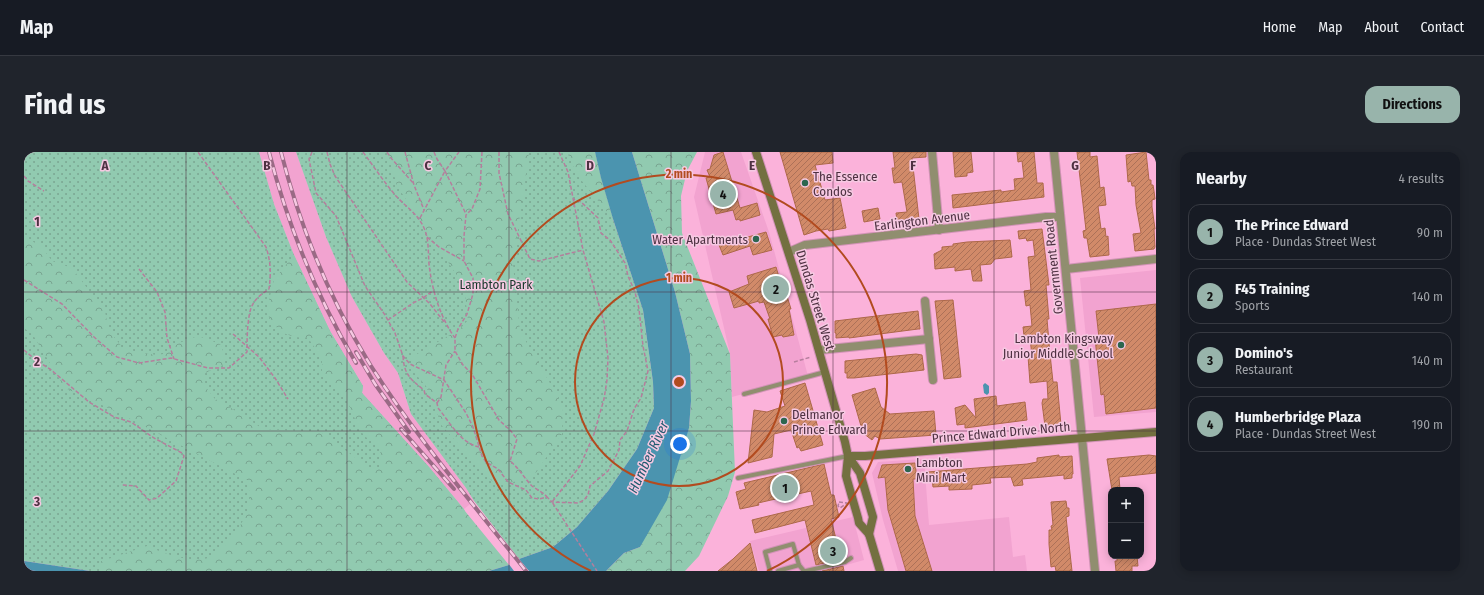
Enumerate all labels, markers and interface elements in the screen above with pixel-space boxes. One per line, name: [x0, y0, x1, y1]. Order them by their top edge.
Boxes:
text: Map: [20, 16, 53, 39]
text: Home: [1263, 19, 1296, 36]
text: Map: [1318, 19, 1342, 36]
text: About: [1364, 19, 1399, 36]
text: Contact: [1421, 19, 1464, 36]
button: Directions: [1365, 86, 1460, 123]
text: Find us: [24, 88, 106, 121]
text: A: [100, 158, 109, 173]
text: B: [263, 158, 271, 173]
text: C: [425, 158, 432, 173]
text: D: [586, 158, 594, 173]
text: E: [749, 158, 755, 173]
text: F: [910, 158, 916, 173]
text: G: [1071, 158, 1079, 173]
text: 2 min: [665, 167, 692, 181]
text: Nearby: [1196, 168, 1247, 189]
place label: The Essence Condos: [813, 169, 877, 199]
text: 4 results: [1398, 171, 1444, 186]
marker: The Essence Condos: [800, 178, 810, 188]
pin: 4: [710, 179, 736, 209]
street label: Earlington Avenue: [873, 207, 971, 234]
text: 1: [34, 214, 40, 229]
text: The Prince Edward: [1235, 216, 1349, 234]
street label: Government Road: [1041, 219, 1066, 315]
text: 1: [1207, 225, 1213, 240]
text: 90 m: [1417, 225, 1443, 240]
place label: Water Apartments: [652, 232, 748, 247]
marker: Water Apartments: [751, 234, 761, 244]
text: Place · Dundas Street West: [1235, 234, 1376, 249]
street label: Dundas Street West: [793, 248, 838, 353]
text: 1 min: [666, 271, 692, 285]
pin: 2: [763, 274, 789, 304]
park label: Lambton Park: [460, 277, 533, 292]
text: F45 Training: [1235, 280, 1310, 298]
text: 2: [1207, 289, 1213, 304]
text: 140 m: [1412, 289, 1443, 304]
text: Sports: [1235, 298, 1270, 313]
place label: Lambton Kingsway Junior Middle School: [1003, 331, 1114, 361]
marker: Lambton Kingsway Junior Middle School: [1116, 340, 1126, 350]
text: Domino's: [1235, 344, 1293, 362]
text: 3: [1207, 353, 1213, 368]
text: 140 m: [1412, 353, 1443, 368]
text: 2: [33, 354, 40, 369]
text: Restaurant: [1235, 362, 1293, 377]
centre of rings: [672, 375, 686, 389]
place label: Delmanor Prince Edward: [792, 407, 867, 437]
text: Humberbridge Plaza: [1235, 408, 1361, 426]
marker: Delmanor Prince Edward: [779, 416, 789, 426]
text: 4: [1207, 417, 1213, 432]
text: 190 m: [1412, 417, 1443, 432]
water label: Humber River: [624, 418, 673, 496]
street label: Prince Edward Drive North: [931, 419, 1071, 446]
text: Place · Dundas Street West: [1235, 426, 1376, 441]
your location: [670, 434, 690, 454]
place label: Lambton Mini Mart: [916, 455, 967, 485]
marker: Lambton Mini Mart: [903, 464, 913, 474]
pin: 1: [772, 473, 798, 503]
map controls: [1108, 487, 1144, 559]
button: +: [1108, 487, 1144, 523]
text: 3: [33, 494, 40, 509]
button: −: [1108, 523, 1144, 559]
pin: 3: [820, 536, 846, 566]

